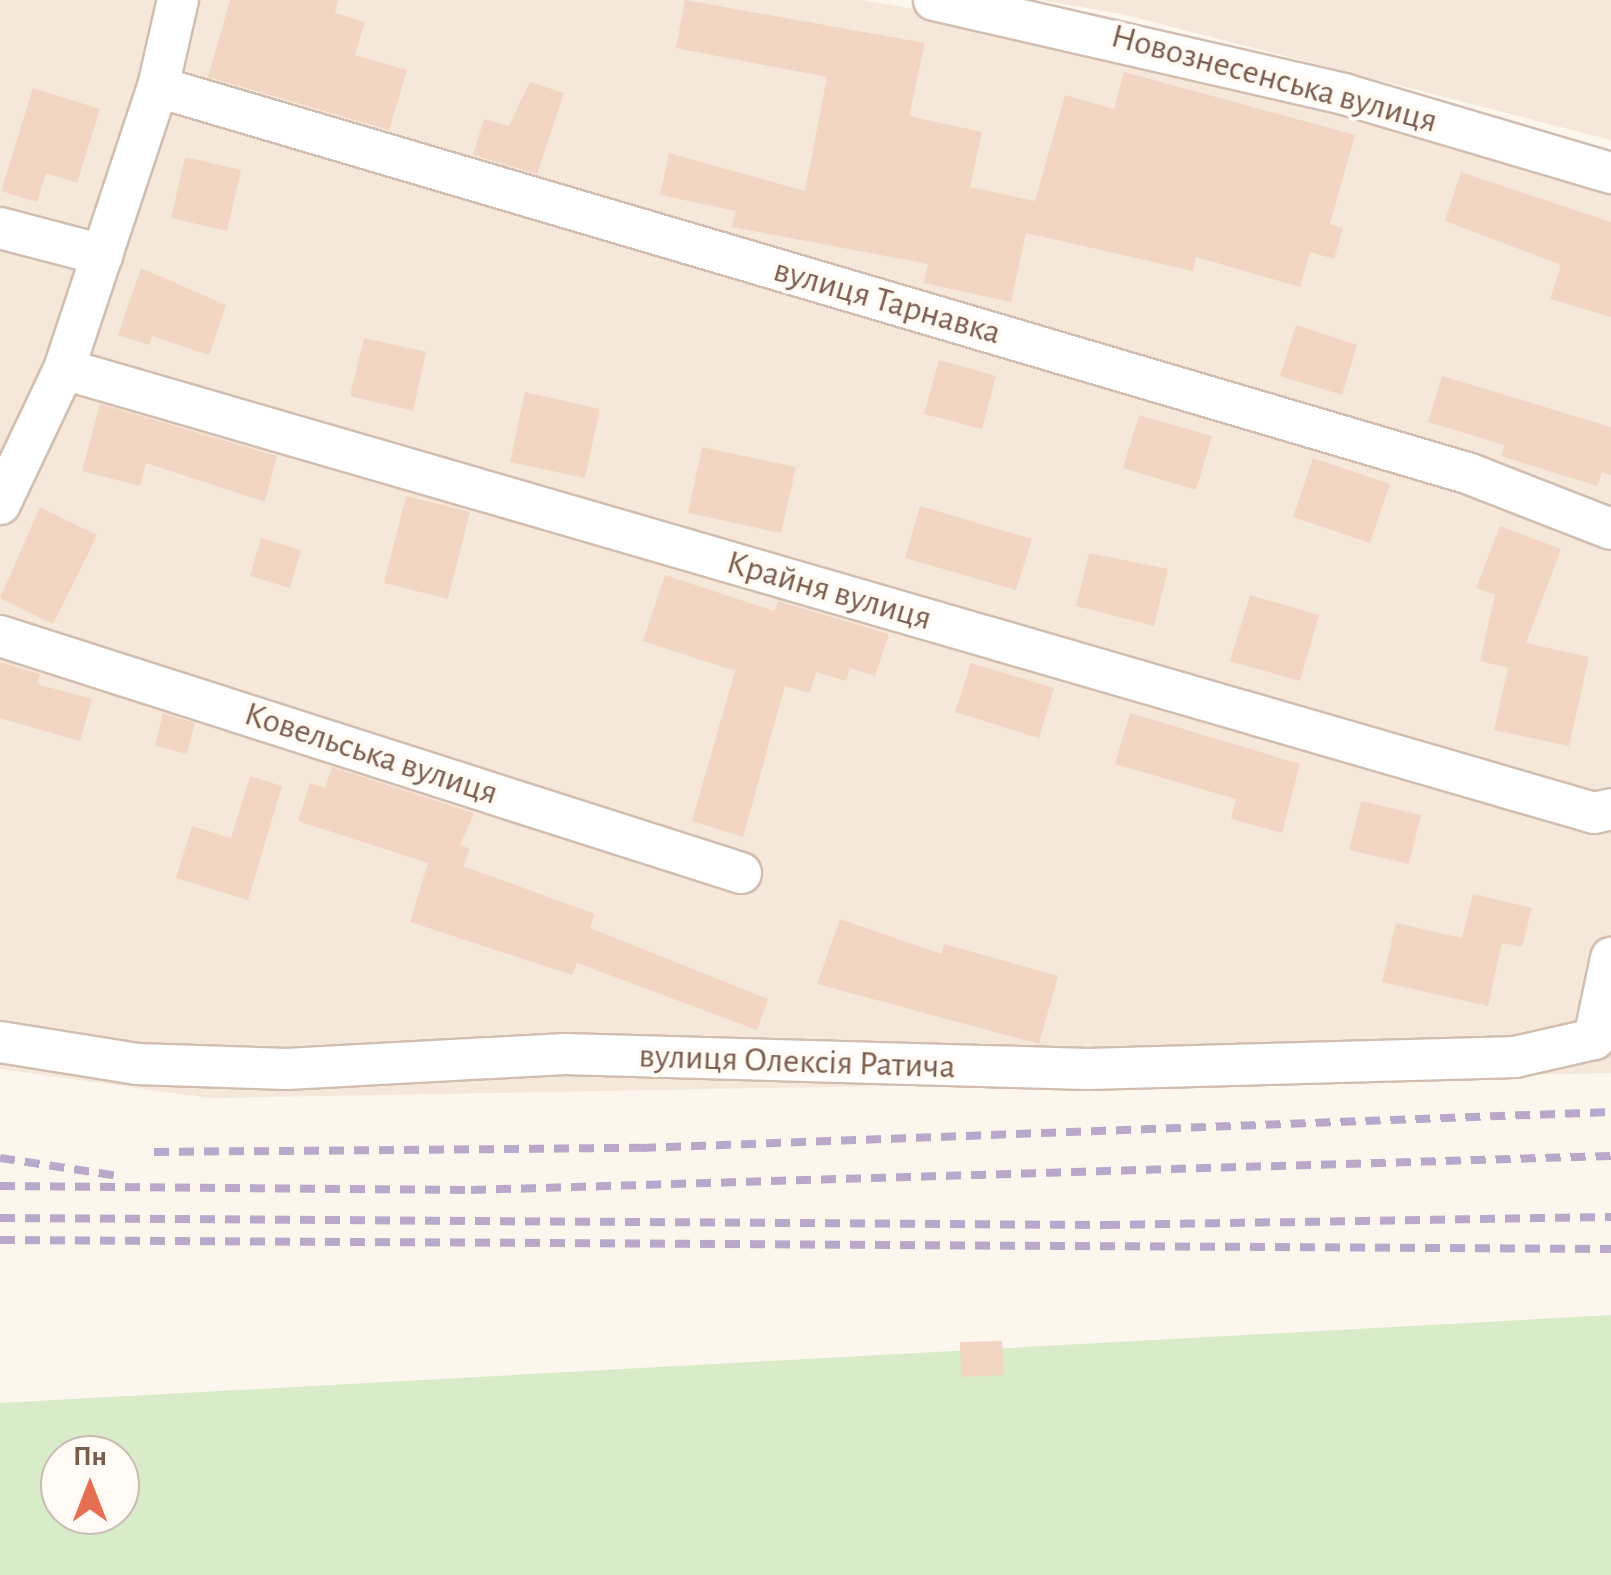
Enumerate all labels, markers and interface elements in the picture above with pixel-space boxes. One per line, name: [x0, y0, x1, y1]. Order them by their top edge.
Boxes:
street label: Новознесенська вулиця: [1106, 15, 1442, 143]
street label: вулиця Тарнавка: [769, 249, 1005, 355]
street label: Крайня вулиця: [722, 542, 936, 640]
street label: Ковельська вулиця: [239, 693, 503, 815]
street label: вулиця Олексія Ратича: [638, 1035, 956, 1089]
north arrow: [40, 1435, 140, 1535]
text: Пн: [73, 1443, 107, 1471]

